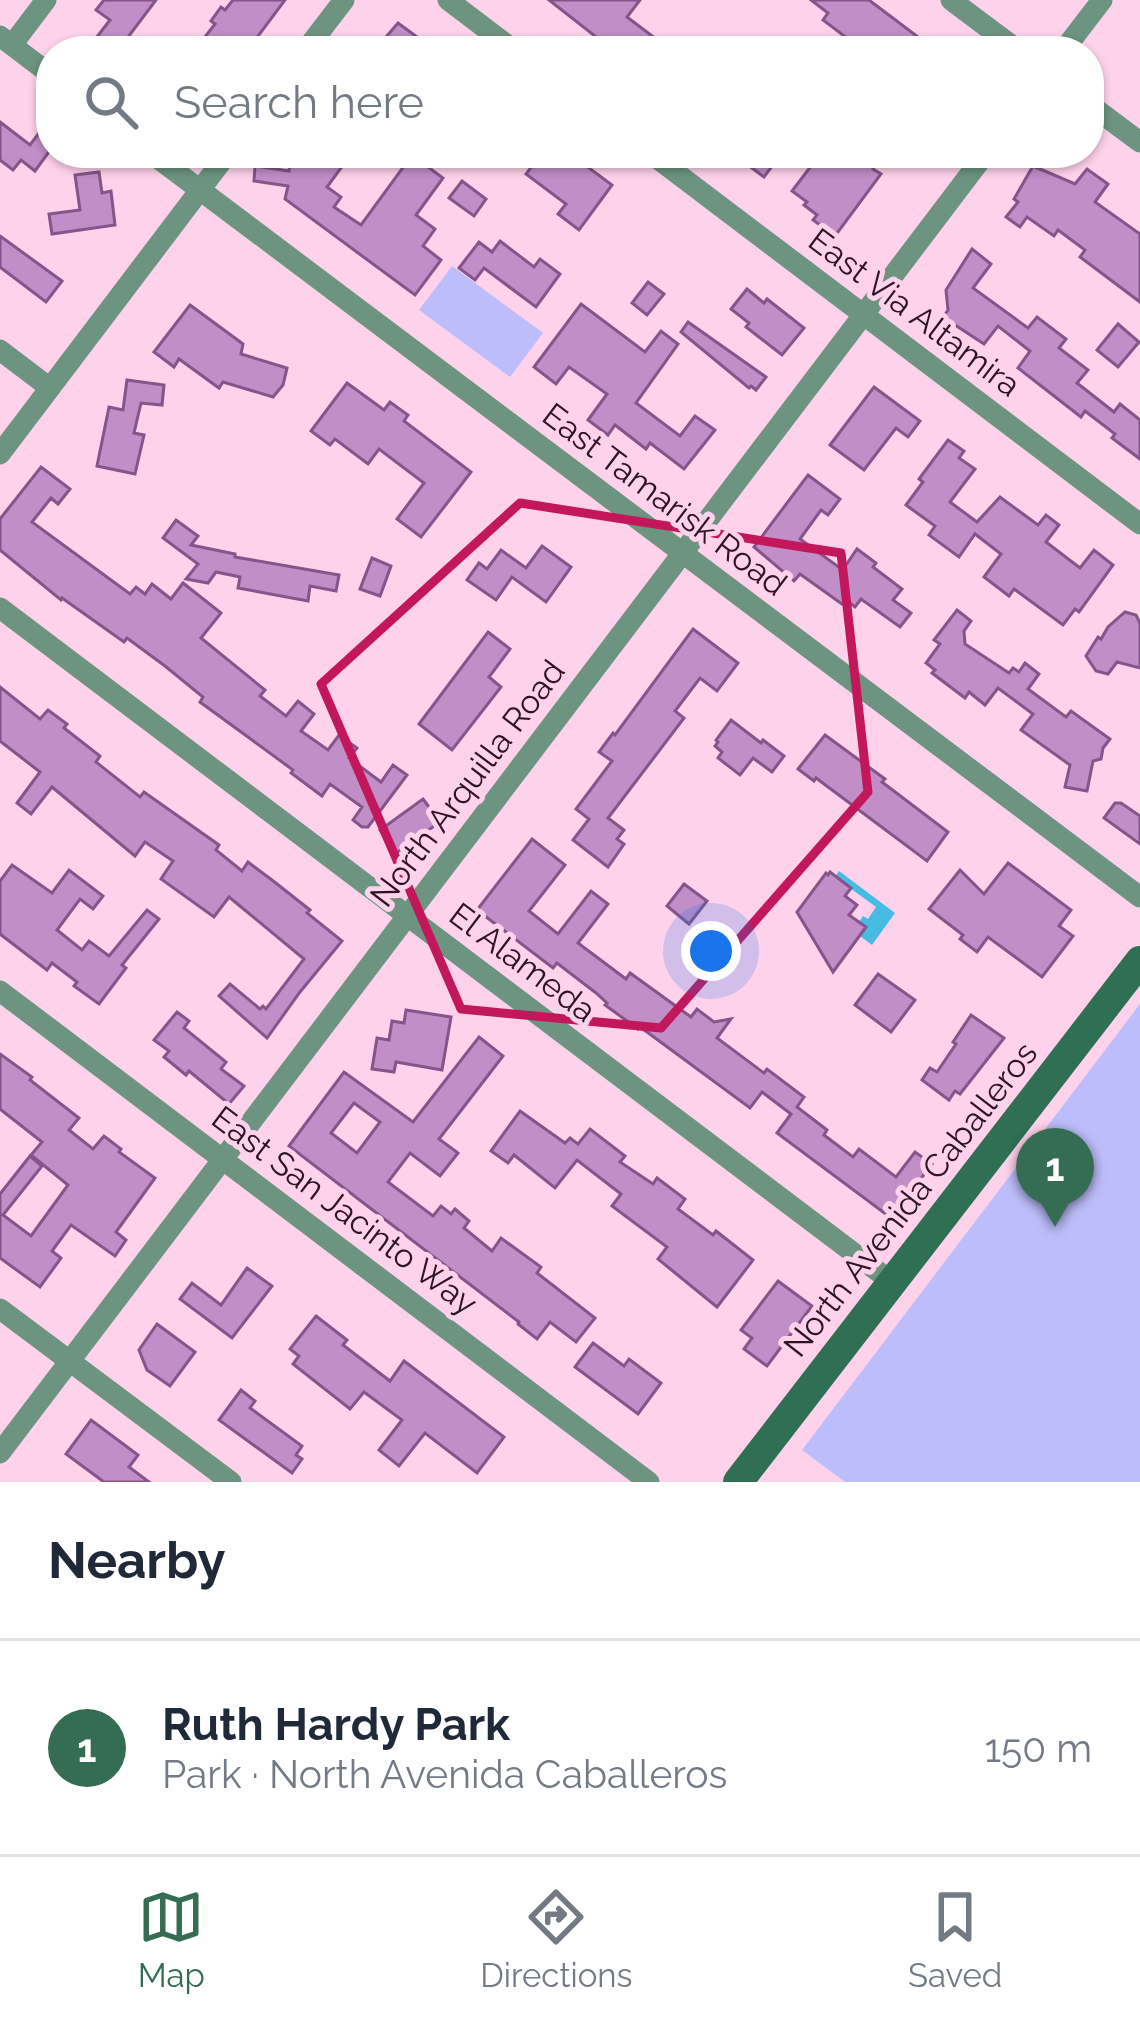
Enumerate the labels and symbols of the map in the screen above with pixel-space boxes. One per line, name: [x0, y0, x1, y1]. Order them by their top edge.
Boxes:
street label: East Via Altamira: [801, 220, 1028, 405]
street label: East Tamarisk Road: [535, 395, 794, 604]
street label: North Arquilla Road: [362, 652, 573, 914]
street label: El Alameda: [442, 895, 603, 1030]
your location: [681, 921, 741, 981]
street label: North Avenida Caballeros: [776, 1034, 1045, 1364]
street label: East San Jacinto Way: [204, 1098, 485, 1323]
pin: 1: [1016, 1128, 1094, 1227]

